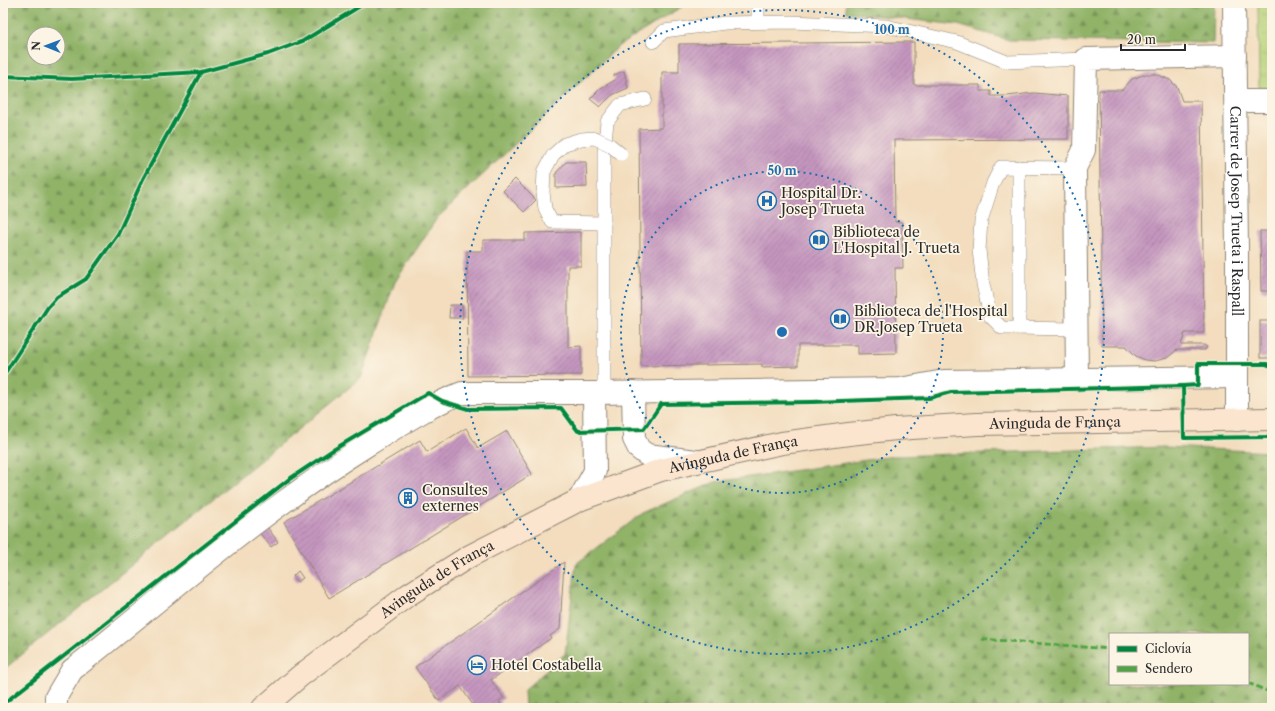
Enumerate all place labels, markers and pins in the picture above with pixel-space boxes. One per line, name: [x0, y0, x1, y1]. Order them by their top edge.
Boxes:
place label: Hospital Dr. Josep Trueta: [779, 184, 865, 218]
hospital icon: Hospital Dr. Josep Trueta: [756, 190, 778, 212]
place label: Biblioteca de L'Hospital J. Trueta: [833, 223, 960, 257]
library icon: Biblioteca de L'Hospital J. Trueta: [808, 229, 830, 251]
place label: Biblioteca de l'Hospital DR.Josep Trueta: [854, 302, 1008, 336]
library icon: Biblioteca de l'Hospital DR.Josep Trueta: [829, 308, 851, 330]
centre of rings: [775, 325, 789, 339]
place label: Consultes externes: [422, 481, 488, 515]
building icon: Consultes externes: [397, 487, 419, 509]
hotel icon: Hotel Costabella: [466, 654, 488, 676]
place label: Hotel Costabella: [491, 656, 602, 674]

